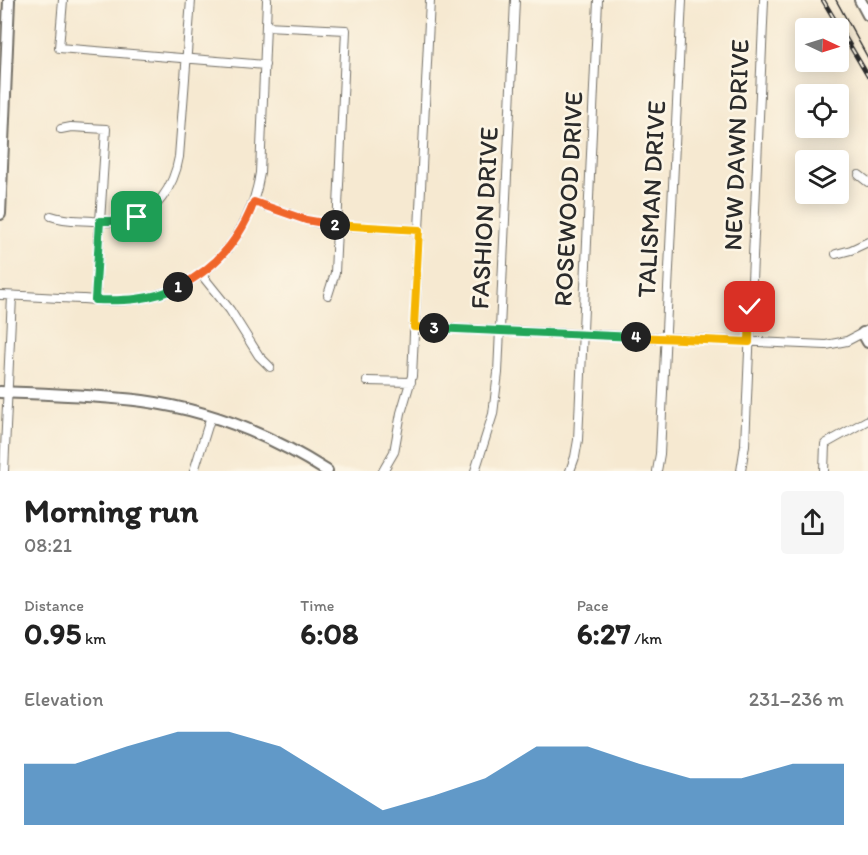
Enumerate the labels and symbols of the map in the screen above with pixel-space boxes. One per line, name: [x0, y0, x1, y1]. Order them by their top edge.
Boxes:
north arrow: [795, 18, 849, 72]
street label: NEW DAWN DRIVE: [716, 39, 756, 251]
street label: ROSEWOOD DRIVE: [546, 91, 590, 307]
street label: TALISMAN DRIVE: [630, 100, 672, 298]
street label: FASHION DRIVE: [463, 126, 505, 310]
pin: [111, 191, 162, 242]
pin: 2: [320, 210, 350, 240]
pin: 1: [163, 272, 193, 302]
pin: [724, 281, 775, 332]
pin: 3: [419, 313, 449, 343]
pin: 4: [621, 322, 651, 352]

